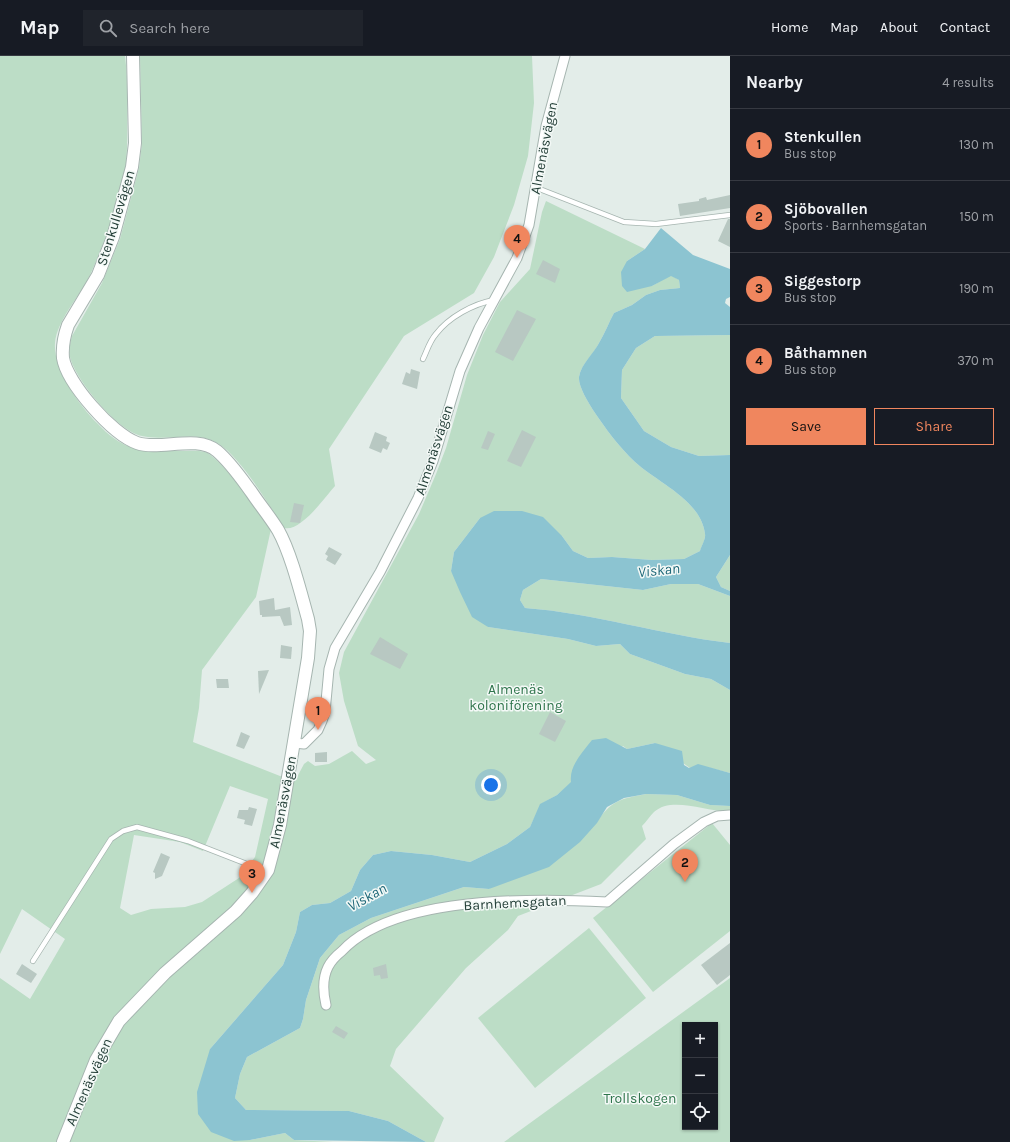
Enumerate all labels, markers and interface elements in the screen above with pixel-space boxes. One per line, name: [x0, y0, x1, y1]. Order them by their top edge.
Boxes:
search box: [83, 10, 363, 46]
text: Map: [20, 17, 59, 39]
icon: search: [97, 17, 119, 39]
text: Search here: [129, 19, 210, 37]
text: Home: [771, 19, 808, 36]
text: Map: [830, 19, 858, 36]
text: About: [880, 19, 918, 36]
text: Contact: [940, 19, 990, 36]
text: Nearby: [746, 72, 803, 92]
text: 4 results: [942, 75, 994, 90]
street label: Almenäsvägen: [527, 100, 561, 196]
text: Stenkullen: [784, 128, 861, 146]
text: 1: [757, 137, 761, 152]
text: 130 m: [959, 137, 994, 152]
text: Bus stop: [784, 146, 836, 161]
street label: Stenkullevägen: [93, 168, 139, 268]
text: Sjöbovallen: [784, 200, 868, 218]
text: 2: [755, 209, 763, 224]
text: 150 m: [959, 209, 994, 224]
text: Sports · Barnhemsgatan: [784, 218, 927, 233]
pin: 4: [504, 225, 530, 258]
text: Siggestorp: [784, 272, 861, 290]
text: 3: [755, 281, 763, 296]
text: 190 m: [959, 281, 994, 296]
text: Bus stop: [784, 290, 836, 305]
text: Båthamnen: [784, 344, 867, 362]
text: 4: [755, 353, 763, 368]
text: 370 m: [957, 353, 994, 368]
text: Bus stop: [784, 362, 836, 377]
street label: Almenäsvägen: [411, 403, 457, 497]
button: Save: [746, 408, 866, 445]
button: Share: [874, 408, 994, 445]
water label: Viskan: [637, 559, 681, 581]
park label: Almenäs koloniförening: [469, 681, 563, 714]
pin: 1: [305, 697, 331, 730]
street label: Almenäsvägen: [266, 754, 300, 850]
your location: [481, 775, 501, 795]
pin: 2: [672, 849, 698, 882]
pin: 3: [239, 860, 265, 893]
water label: Viskan: [344, 879, 390, 915]
street label: Barnhemsgatan: [463, 892, 567, 914]
map controls: [682, 1022, 718, 1130]
button: +: [682, 1022, 718, 1058]
street label: Almenäsvägen: [62, 1036, 116, 1128]
button: −: [682, 1058, 718, 1094]
park label: Trollskogen: [604, 1090, 676, 1107]
button: locate: [682, 1094, 718, 1130]

